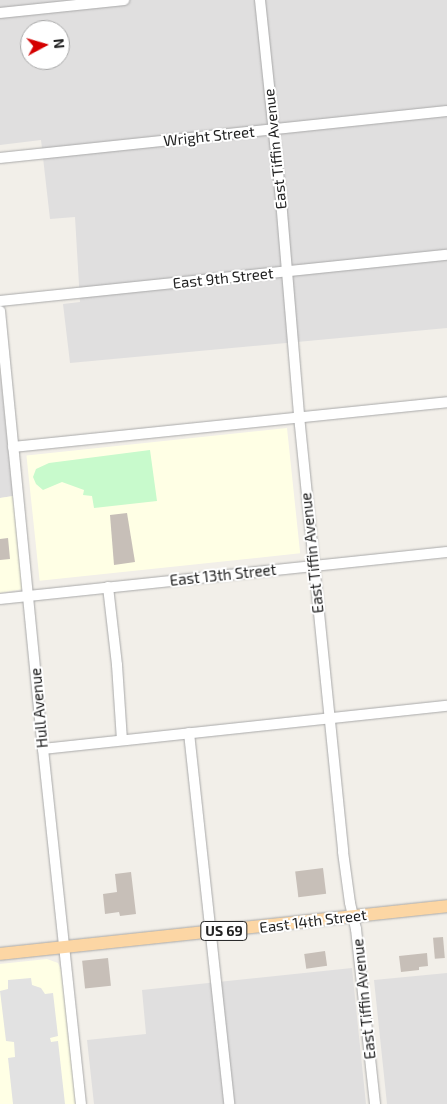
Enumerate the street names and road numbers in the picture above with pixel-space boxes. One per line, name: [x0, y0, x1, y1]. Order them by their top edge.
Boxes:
street label: East Tiffin Avenue: [260, 87, 290, 211]
street label: Wright Street: [163, 122, 255, 150]
street label: East 9th Street: [172, 264, 274, 292]
street label: East Tiffin Avenue: [297, 491, 327, 615]
street label: East 13th Street: [169, 560, 277, 590]
street label: Hull Avenue: [27, 667, 51, 749]
street label: East 14th Street: [258, 905, 368, 937]
road number: US 69: [200, 919, 248, 942]
street label: East Tiffin Avenue: [349, 937, 379, 1061]

